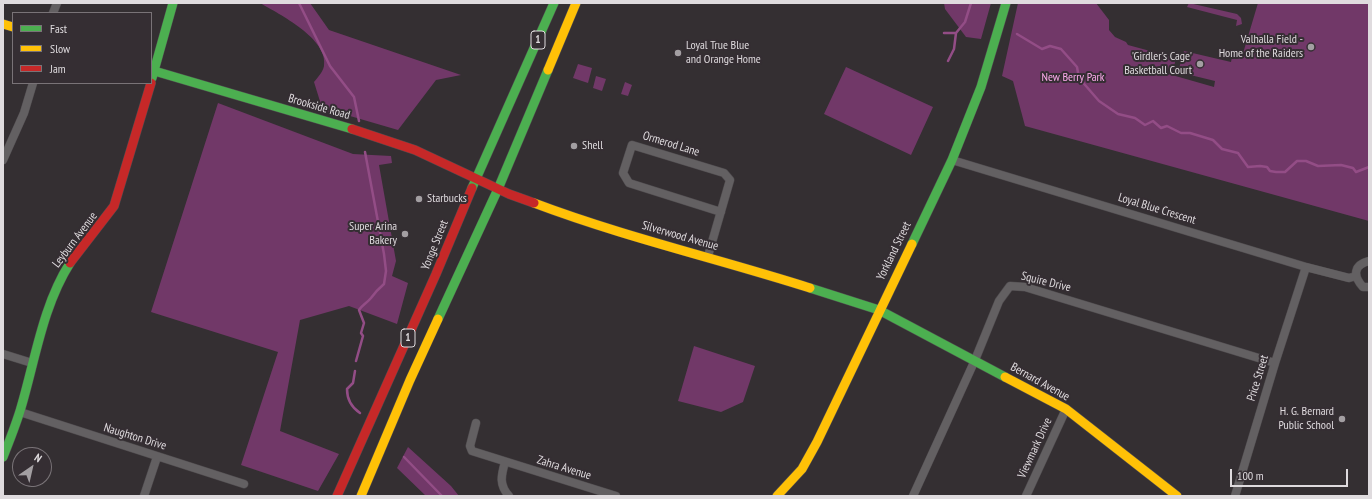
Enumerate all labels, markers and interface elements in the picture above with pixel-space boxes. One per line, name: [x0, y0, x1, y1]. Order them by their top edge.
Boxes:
legend: [12, 12, 152, 84]
text: Fast: [50, 21, 67, 36]
road number: 1: [531, 31, 545, 49]
place label: Valhalla Field - Home of the Raiders: [1219, 33, 1303, 61]
place label: Loyal True Blue and Orange Home: [686, 39, 761, 67]
text: Slow: [50, 41, 70, 56]
marker: Valhalla Field - Home of the Raiders: [1306, 42, 1316, 52]
marker: Loyal True Blue and Orange Home: [673, 48, 683, 58]
place label: 'Girdler's Cage' Basketball Court: [1124, 50, 1192, 78]
marker: 'Girdler's Cage' Basketball Court: [1195, 59, 1205, 69]
text: Jam: [50, 61, 66, 76]
park label: New Berry Park: [1041, 71, 1105, 85]
street label: Brookside Road: [286, 91, 352, 123]
street label: Ormerod Lane: [641, 129, 701, 159]
place label: Shell: [582, 139, 603, 153]
marker: Shell: [569, 141, 579, 151]
street label: Loyal Blue Crescent: [1116, 190, 1198, 228]
place label: Starbucks: [427, 192, 467, 206]
marker: Starbucks: [414, 194, 424, 204]
street label: Leyburn Avenue: [50, 209, 100, 271]
street label: Yonge Street: [418, 218, 452, 272]
street label: Silverwood Avenue: [640, 218, 720, 254]
street label: Yorkland Street: [874, 219, 914, 283]
place label: Super Arina Bakery: [349, 220, 397, 248]
marker: Super Arina Bakery: [400, 229, 410, 239]
street label: Squire Drive: [1020, 269, 1072, 295]
road number: 1: [401, 329, 415, 347]
street label: Price Street: [1244, 353, 1272, 403]
street label: Bernard Avenue: [1008, 360, 1072, 404]
place label: H. G. Bernard Public School: [1278, 405, 1334, 433]
marker: H. G. Bernard Public School: [1337, 414, 1347, 424]
street label: Viewmark Drive: [1015, 416, 1055, 480]
street label: Naughton Drive: [102, 421, 168, 453]
north arrow: [12, 447, 52, 487]
text: N: [32, 450, 45, 465]
street label: Zahra Avenue: [535, 453, 593, 483]
scale bar: [1232, 461, 1350, 487]
text: 100 m: [1237, 468, 1264, 483]

